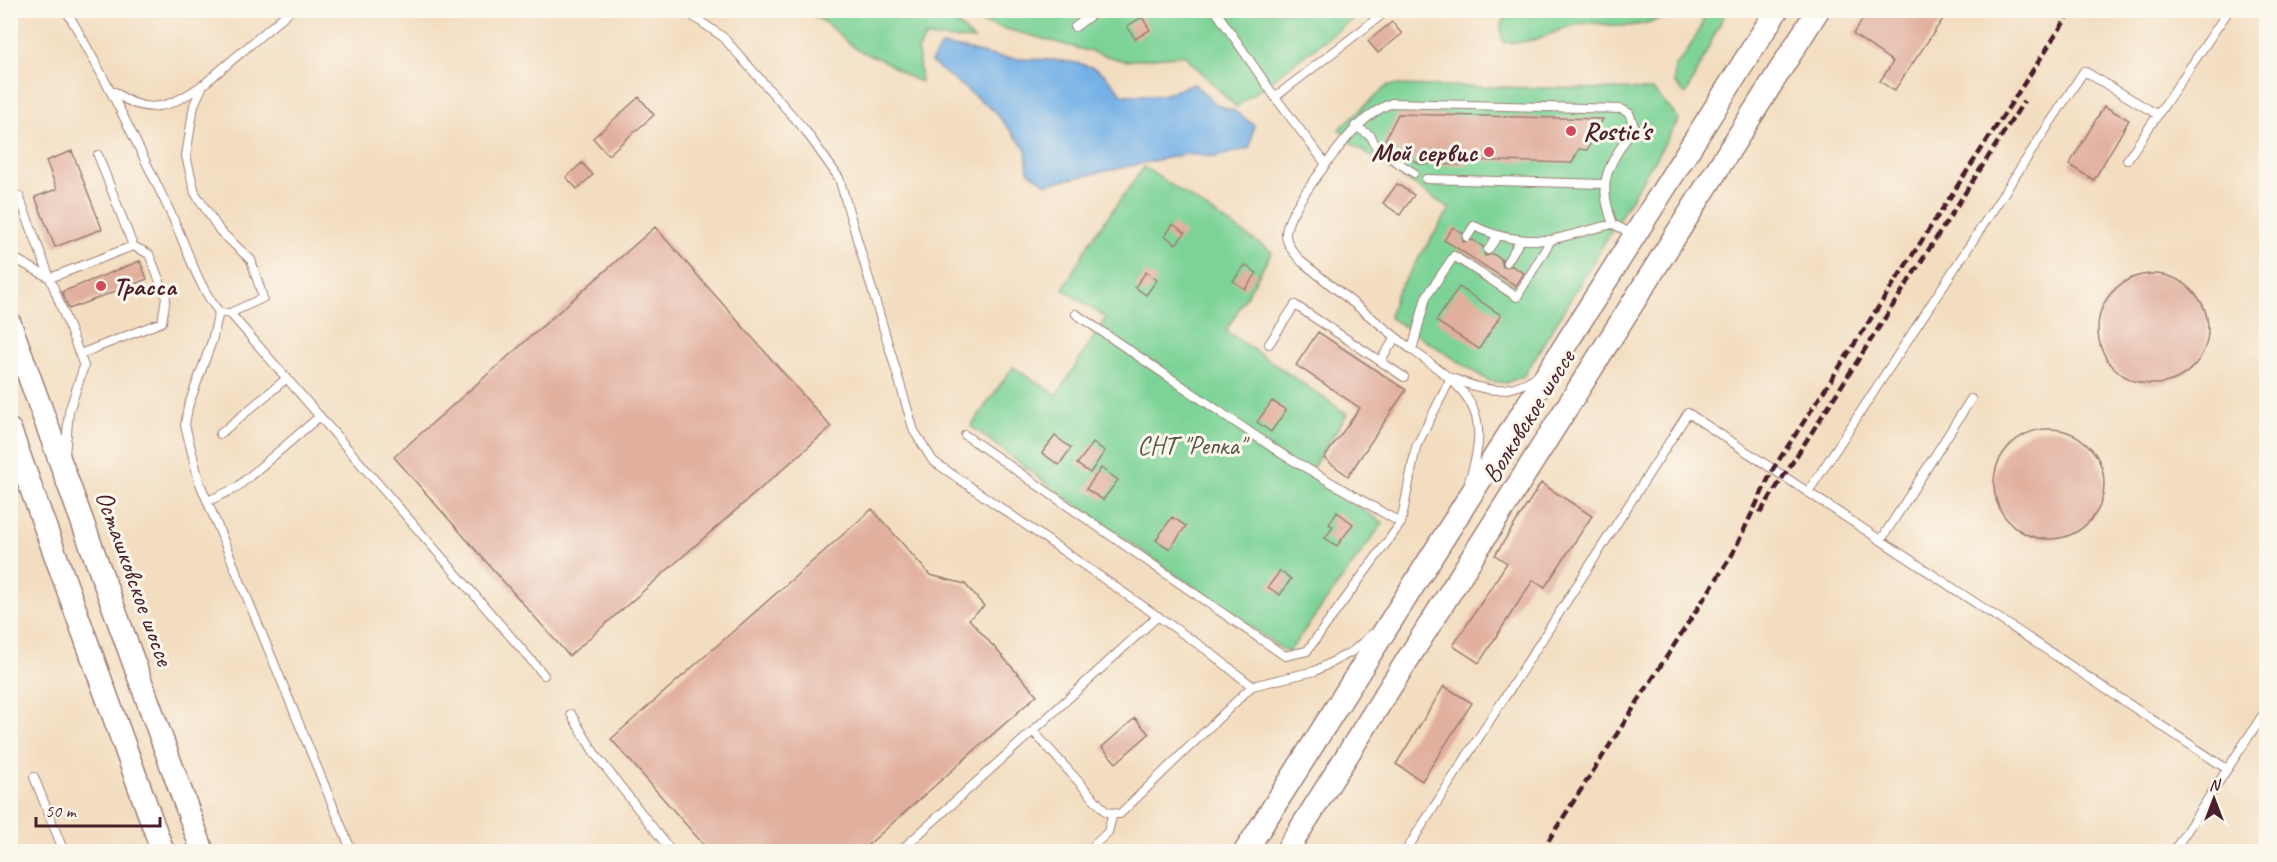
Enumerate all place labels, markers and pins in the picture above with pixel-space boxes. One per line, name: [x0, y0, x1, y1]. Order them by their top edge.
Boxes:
place label: Rostic's: [1583, 115, 1654, 148]
marker: Rostic's: [1564, 124, 1578, 138]
place label: Мой сервис: [1371, 136, 1479, 169]
marker: Мой сервис: [1482, 145, 1496, 159]
place label: Трасса: [113, 270, 178, 303]
marker: Трасса: [94, 279, 108, 293]

